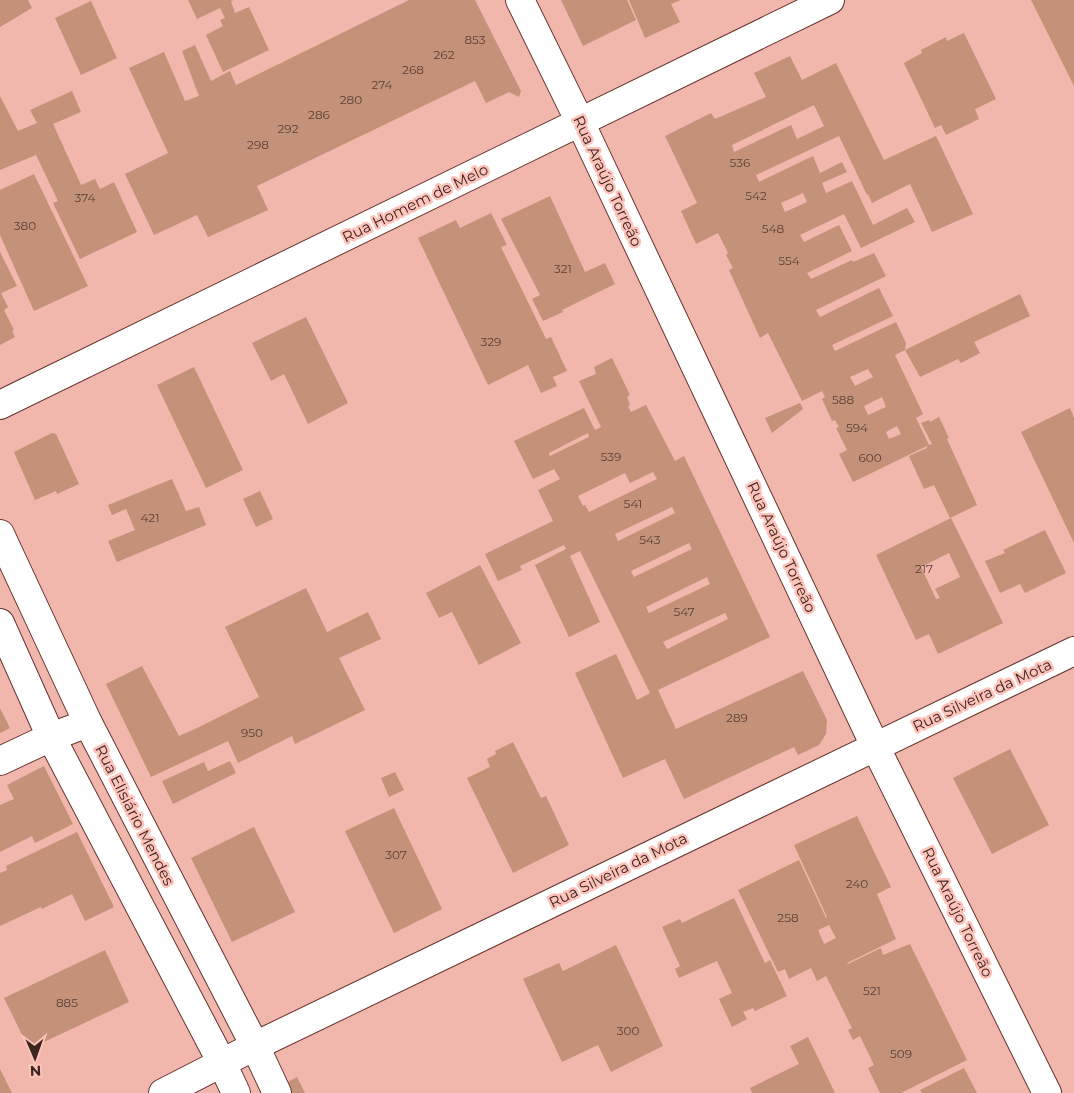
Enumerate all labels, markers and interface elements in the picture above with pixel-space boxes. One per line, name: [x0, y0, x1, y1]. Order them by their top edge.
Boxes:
house number: 853: [464, 32, 486, 47]
house number: 262: [434, 47, 455, 62]
house number: 268: [402, 62, 424, 77]
house number: 274: [371, 77, 393, 92]
house number: 280: [340, 92, 362, 107]
house number: 286: [308, 107, 330, 122]
street label: Rua Araújo Torreão: [569, 113, 647, 249]
house number: 292: [278, 121, 299, 136]
house number: 298: [247, 137, 269, 152]
house number: 536: [730, 155, 750, 170]
street label: Rua Homem de Melo: [339, 159, 491, 247]
house number: 542: [745, 188, 767, 203]
house number: 374: [75, 190, 95, 205]
house number: 380: [14, 218, 36, 233]
house number: 548: [762, 221, 785, 236]
house number: 554: [778, 253, 800, 268]
house number: 321: [554, 261, 572, 276]
house number: 329: [481, 334, 501, 349]
house number: 588: [832, 392, 854, 407]
house number: 594: [846, 420, 868, 435]
house number: 539: [601, 449, 621, 464]
house number: 600: [858, 450, 882, 465]
street label: Rua Araújo Torreão: [743, 479, 821, 615]
house number: 541: [624, 496, 642, 511]
house number: 421: [140, 510, 160, 525]
house number: 543: [639, 532, 661, 547]
house number: 217: [915, 561, 933, 576]
house number: 547: [673, 604, 695, 619]
street label: Rua Silveira da Mota: [909, 654, 1055, 736]
house number: 289: [726, 710, 748, 725]
house number: 950: [241, 725, 263, 740]
street label: Rua Elisiário Mendes: [91, 741, 179, 889]
street label: Rua Silveira da Mota: [546, 828, 690, 912]
street label: Rua Araújo Torreão: [918, 844, 998, 980]
house number: 307: [385, 847, 407, 862]
house number: 240: [846, 876, 868, 891]
house number: 258: [777, 910, 799, 925]
house number: 521: [863, 983, 881, 998]
house number: 885: [56, 995, 78, 1010]
house number: 300: [617, 1023, 639, 1038]
north arrow: [10, 1033, 60, 1083]
house number: 509: [890, 1046, 912, 1061]
text: N: [29, 1062, 41, 1080]

